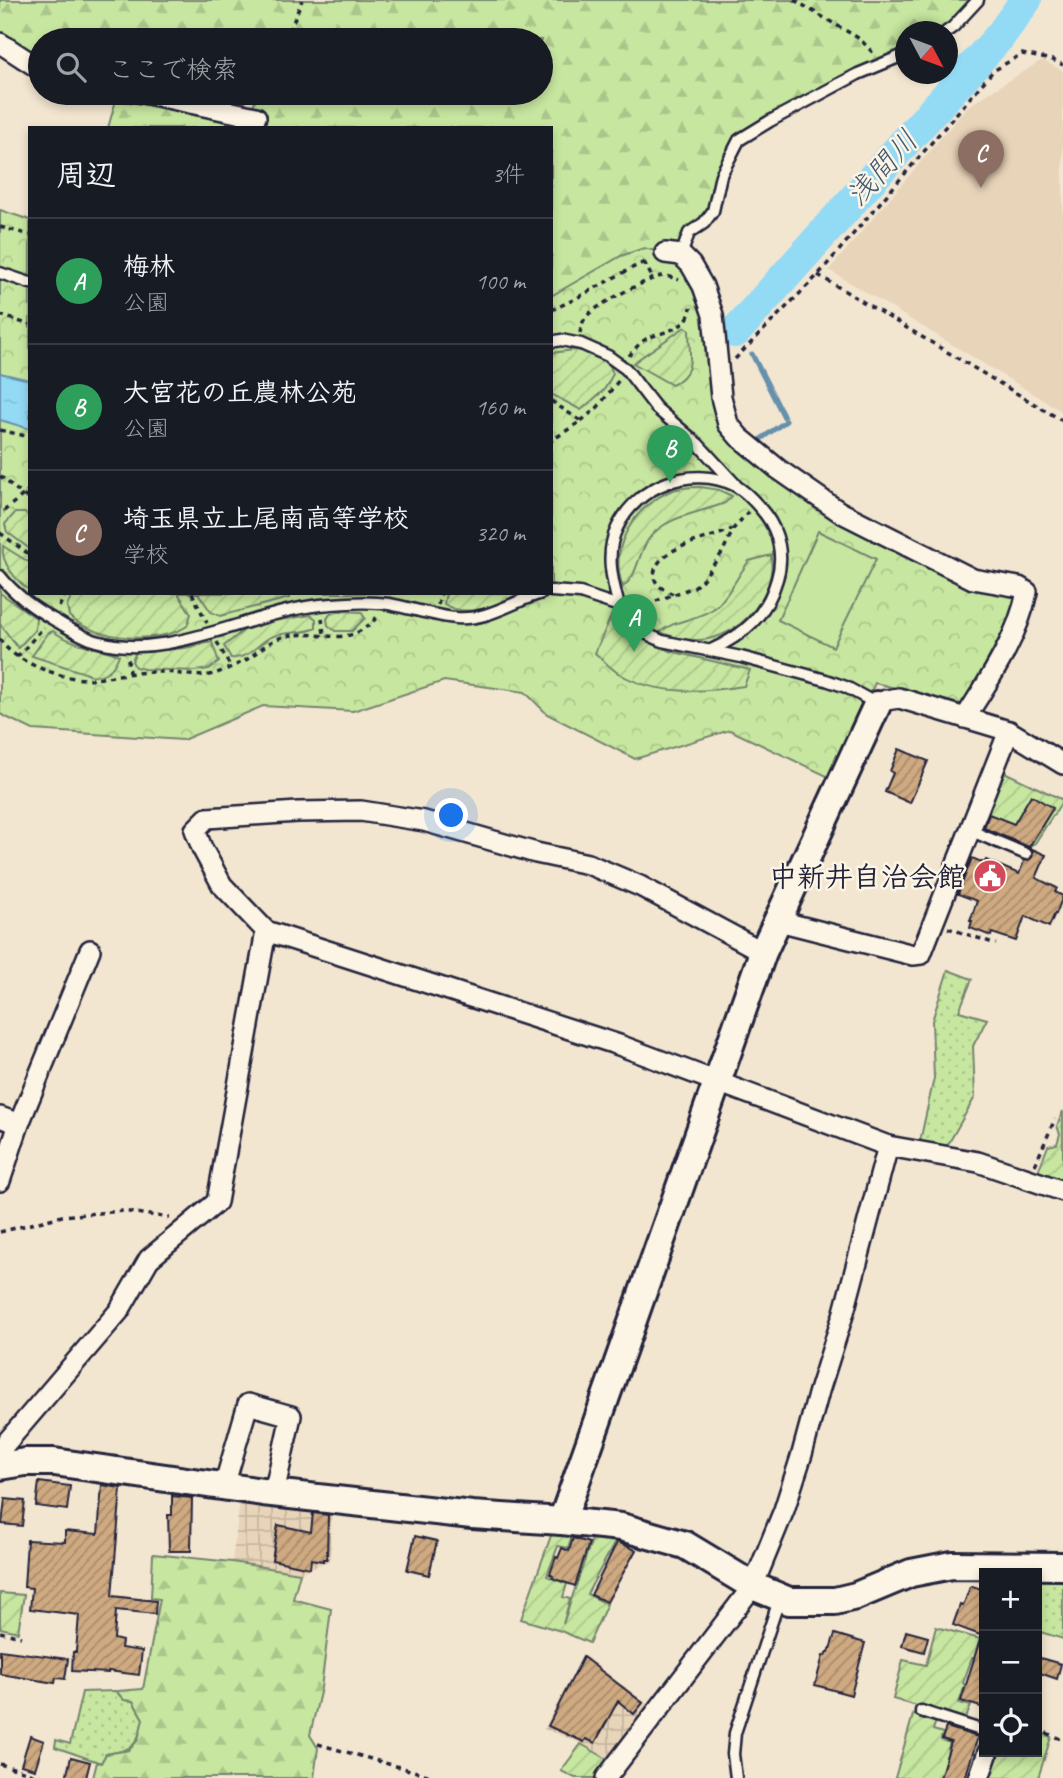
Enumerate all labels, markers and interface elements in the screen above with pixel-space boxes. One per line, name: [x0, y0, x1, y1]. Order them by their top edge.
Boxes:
north arrow: [895, 21, 958, 84]
search box: [28, 28, 553, 105]
icon: search: [52, 48, 90, 86]
text: ここで検索: [108, 53, 238, 86]
water label: 浅間川: [838, 122, 926, 214]
pin: C: [958, 130, 1004, 188]
text: 周辺: [56, 156, 116, 194]
text: 3件: [492, 160, 525, 189]
text: 梅林: [123, 250, 175, 283]
text: A: [73, 267, 85, 296]
text: 100 m: [476, 267, 525, 296]
text: 公園: [123, 288, 169, 317]
text: 大宮花の丘農林公苑: [123, 376, 357, 409]
text: B: [73, 393, 85, 422]
text: 160 m: [476, 393, 525, 422]
text: 公園: [123, 414, 169, 443]
pin: B: [647, 425, 693, 483]
text: 埼玉県立上尾南高等学校: [123, 502, 409, 535]
text: C: [74, 519, 84, 548]
text: 320 m: [476, 519, 525, 548]
text: 学校: [123, 540, 169, 569]
pin: A: [611, 594, 657, 652]
your location: [434, 798, 468, 832]
public building icon: 中新井自治会館: [971, 857, 1009, 895]
place label: 中新井自治会館: [769, 859, 965, 894]
map controls: [979, 1568, 1042, 1757]
button: +: [979, 1568, 1042, 1631]
button: −: [979, 1631, 1042, 1694]
button: locate: [979, 1694, 1042, 1757]

